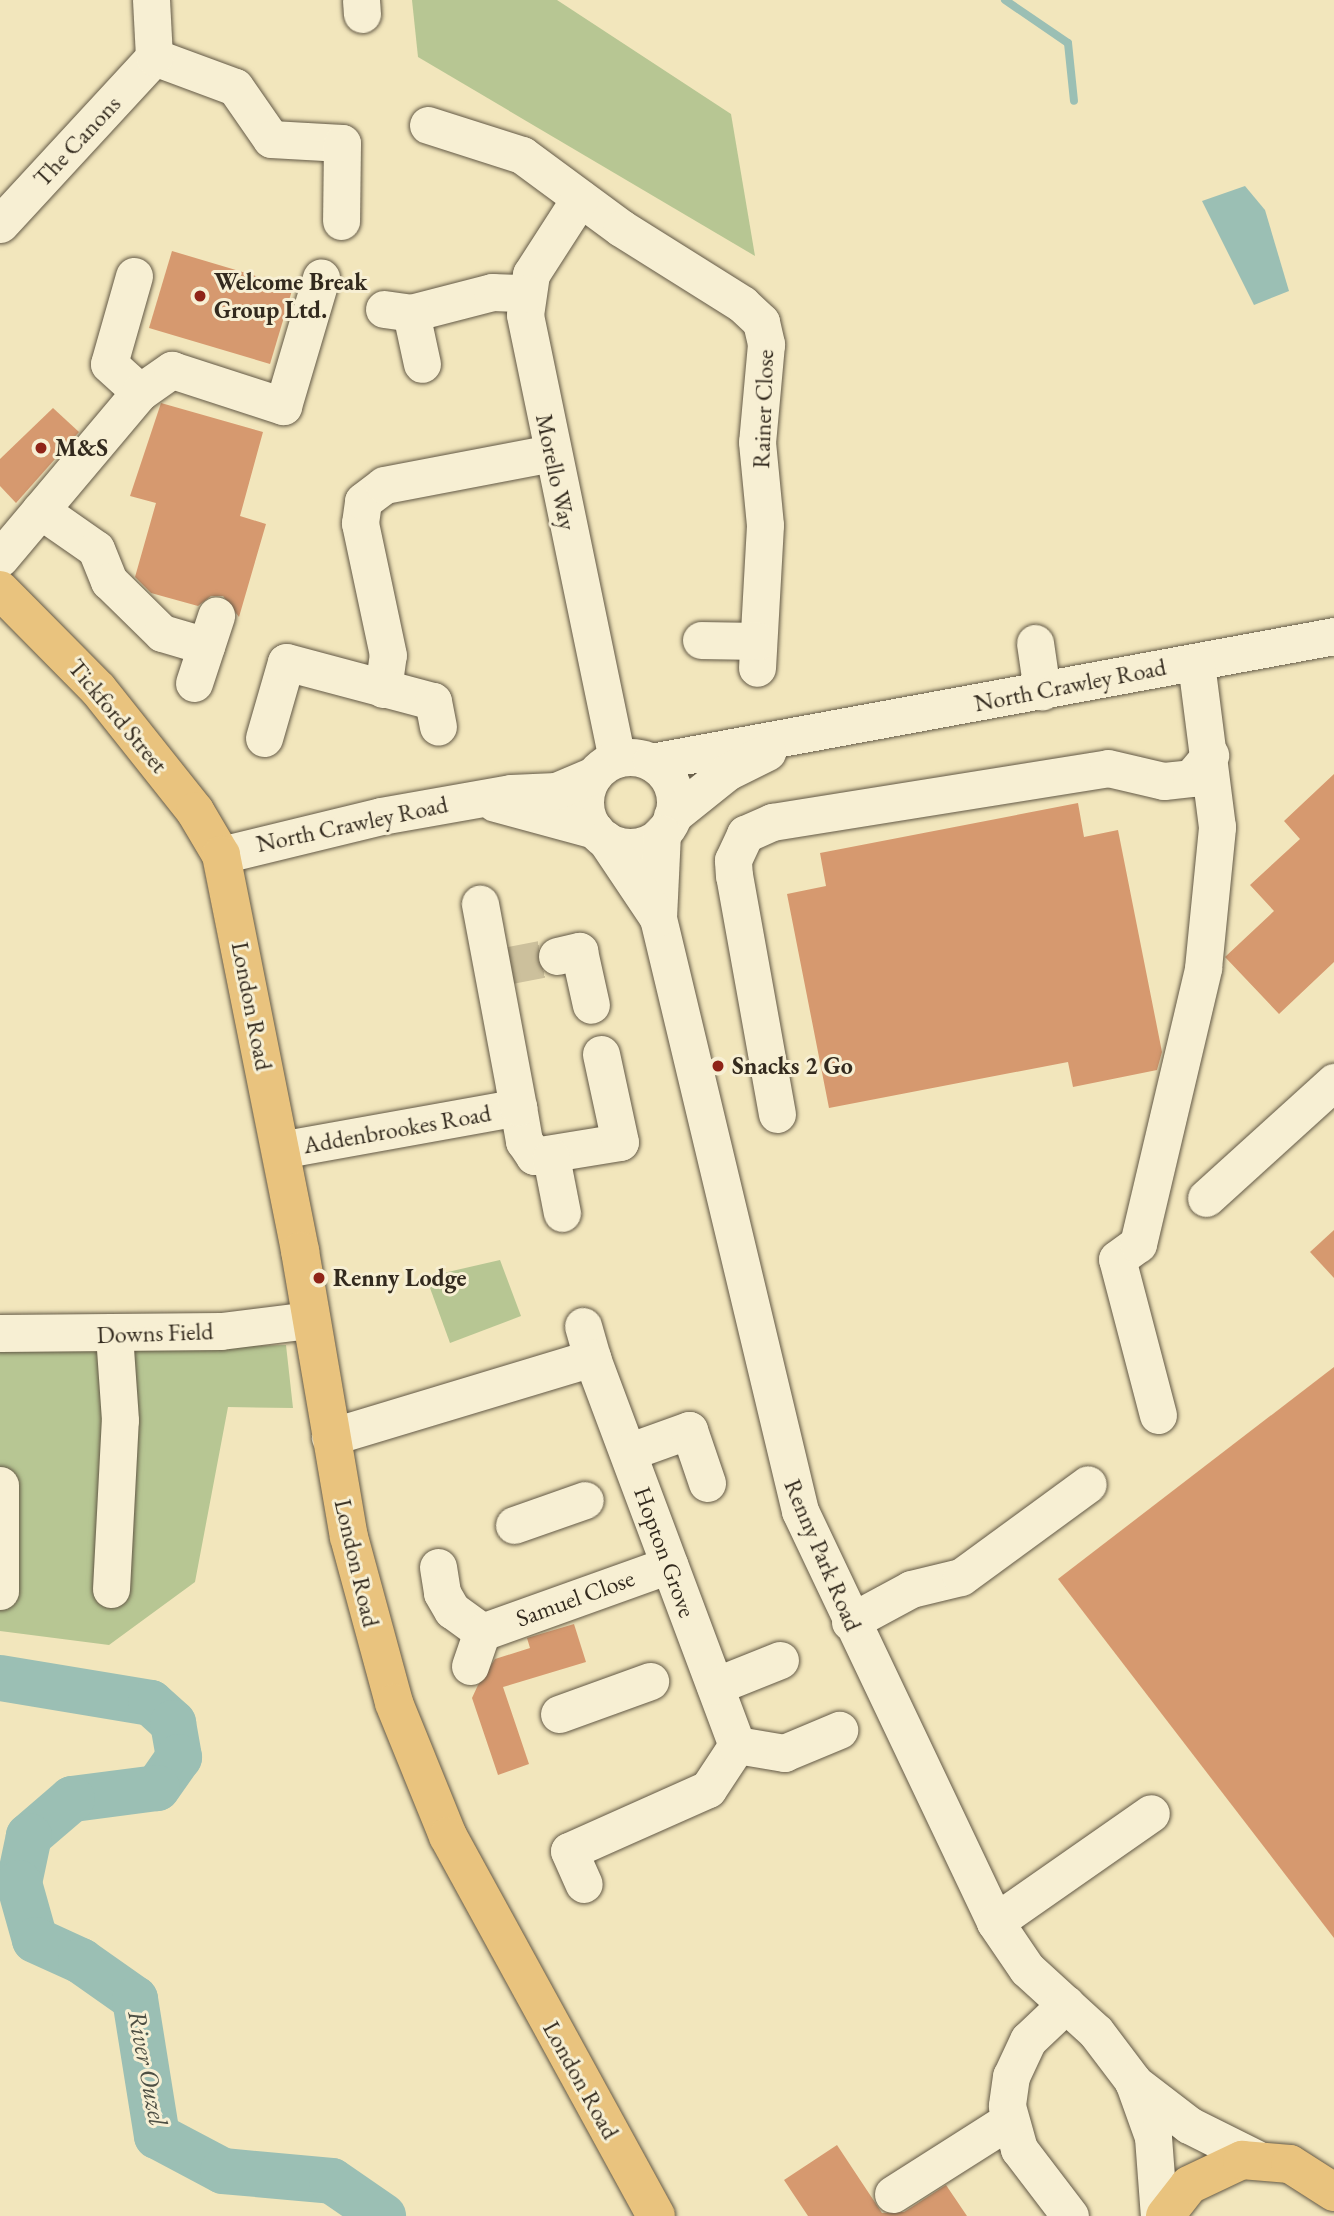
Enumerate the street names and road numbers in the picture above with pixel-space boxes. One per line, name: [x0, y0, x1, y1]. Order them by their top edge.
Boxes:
street label: The Canons: [28, 89, 126, 193]
street label: Rainer Close: [747, 349, 779, 469]
street label: Morello Way: [530, 411, 582, 533]
street label: North Crawley Road: [972, 652, 1168, 718]
street label: Tickford Street: [62, 653, 174, 779]
street label: North Crawley Road: [254, 790, 450, 858]
street label: London Road: [225, 939, 279, 1073]
street label: Addenbrookes Road: [301, 1098, 493, 1160]
street label: Downs Field: [96, 1317, 214, 1349]
street label: Renny Park Road: [778, 1475, 868, 1635]
street label: Hopton Grove: [628, 1483, 702, 1621]
street label: London Road: [328, 1496, 386, 1630]
street label: Samuel Close: [512, 1563, 638, 1633]
street label: London Road: [537, 2016, 625, 2144]

